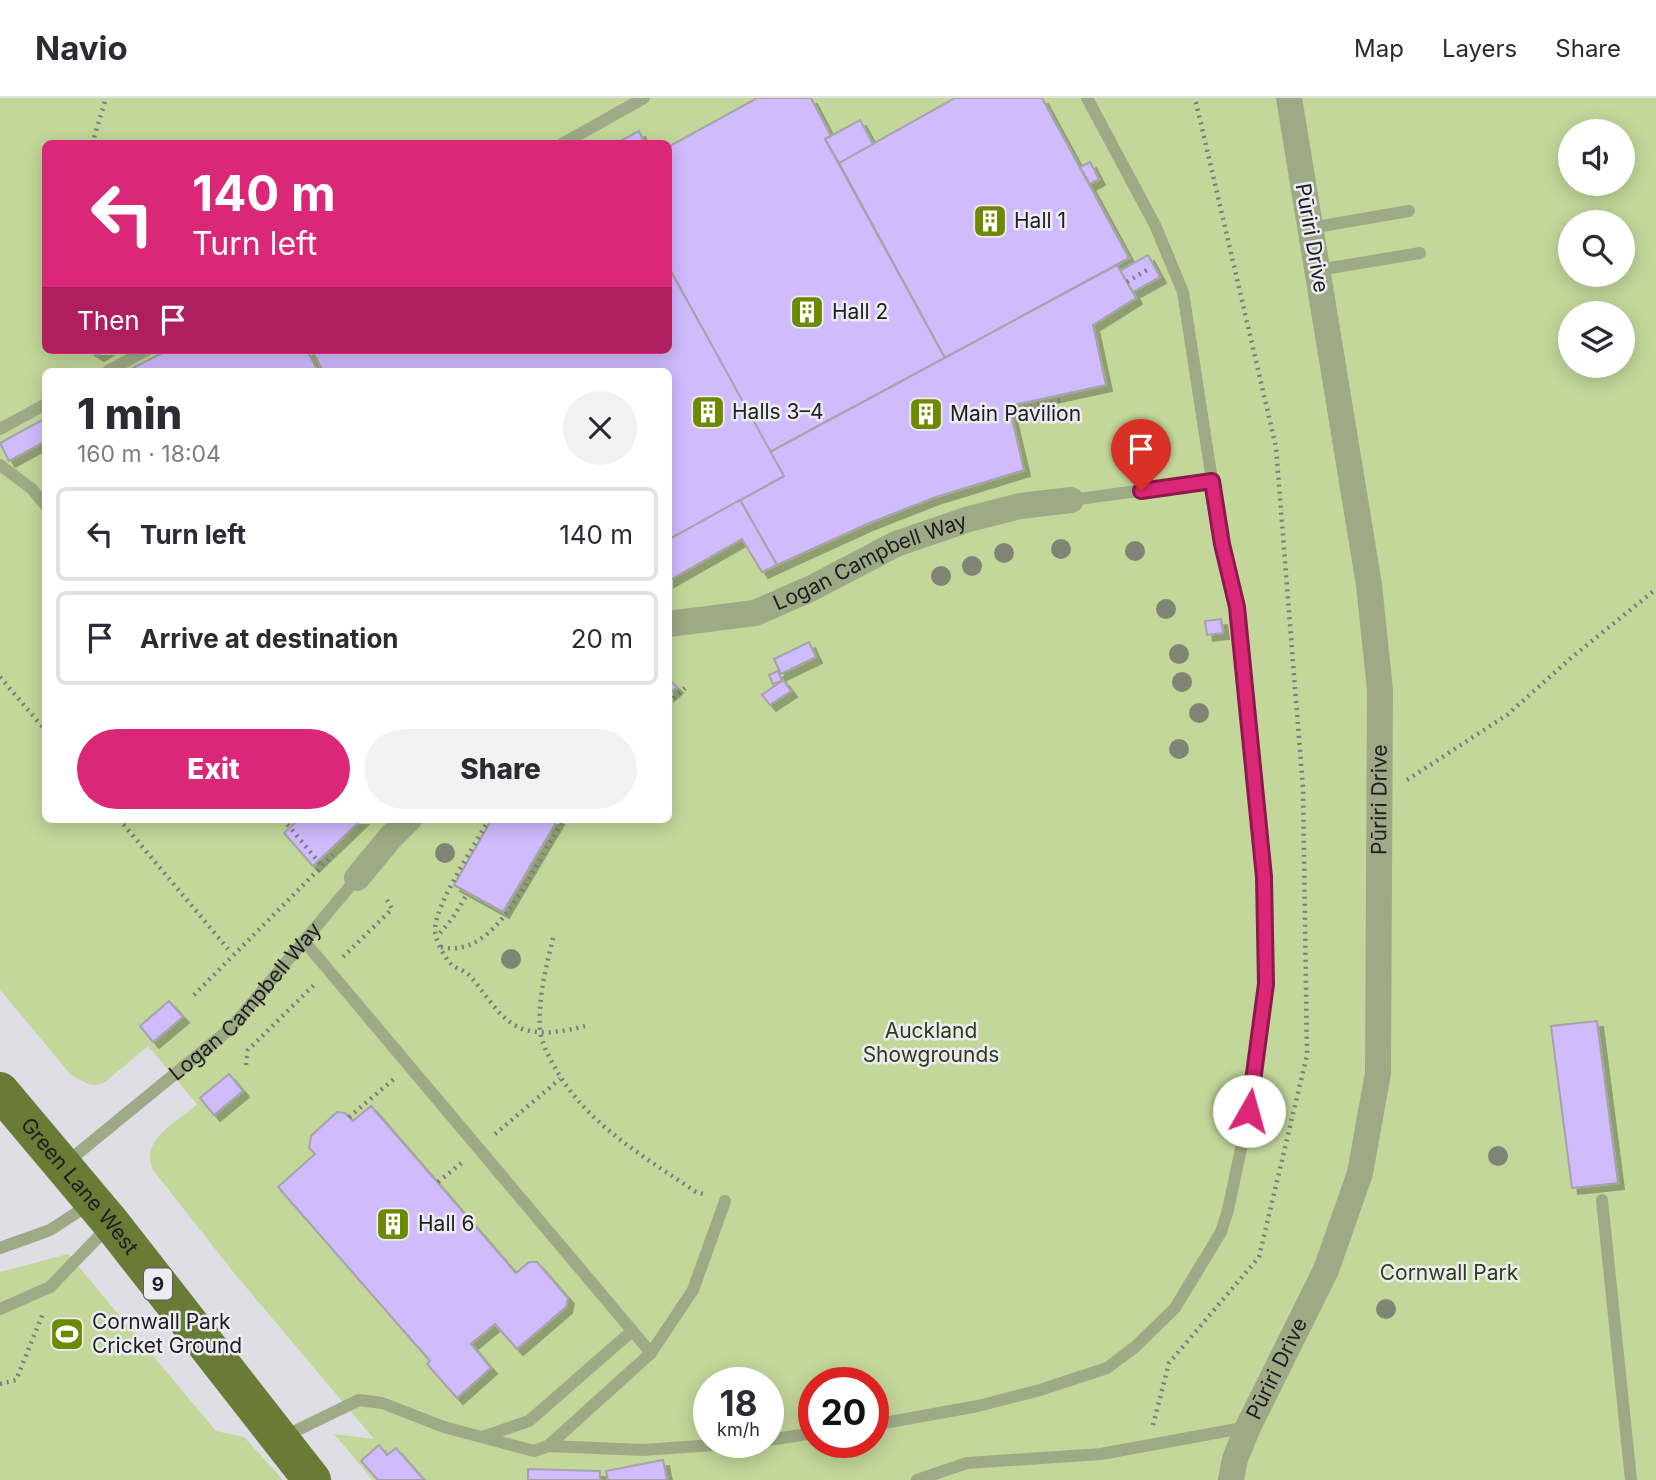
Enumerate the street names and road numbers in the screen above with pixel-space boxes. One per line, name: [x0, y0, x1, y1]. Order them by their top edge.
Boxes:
street label: Pūriri Drive: [1291, 181, 1334, 294]
street label: Logan Campbell Way: [769, 508, 970, 615]
street label: Pūriri Drive: [1366, 744, 1392, 855]
street label: Logan Campbell Way: [164, 917, 326, 1086]
street label: Green Lane West: [16, 1112, 144, 1259]
road number: 9: [144, 1268, 172, 1300]
street label: Pūriri Drive: [1241, 1313, 1312, 1424]

